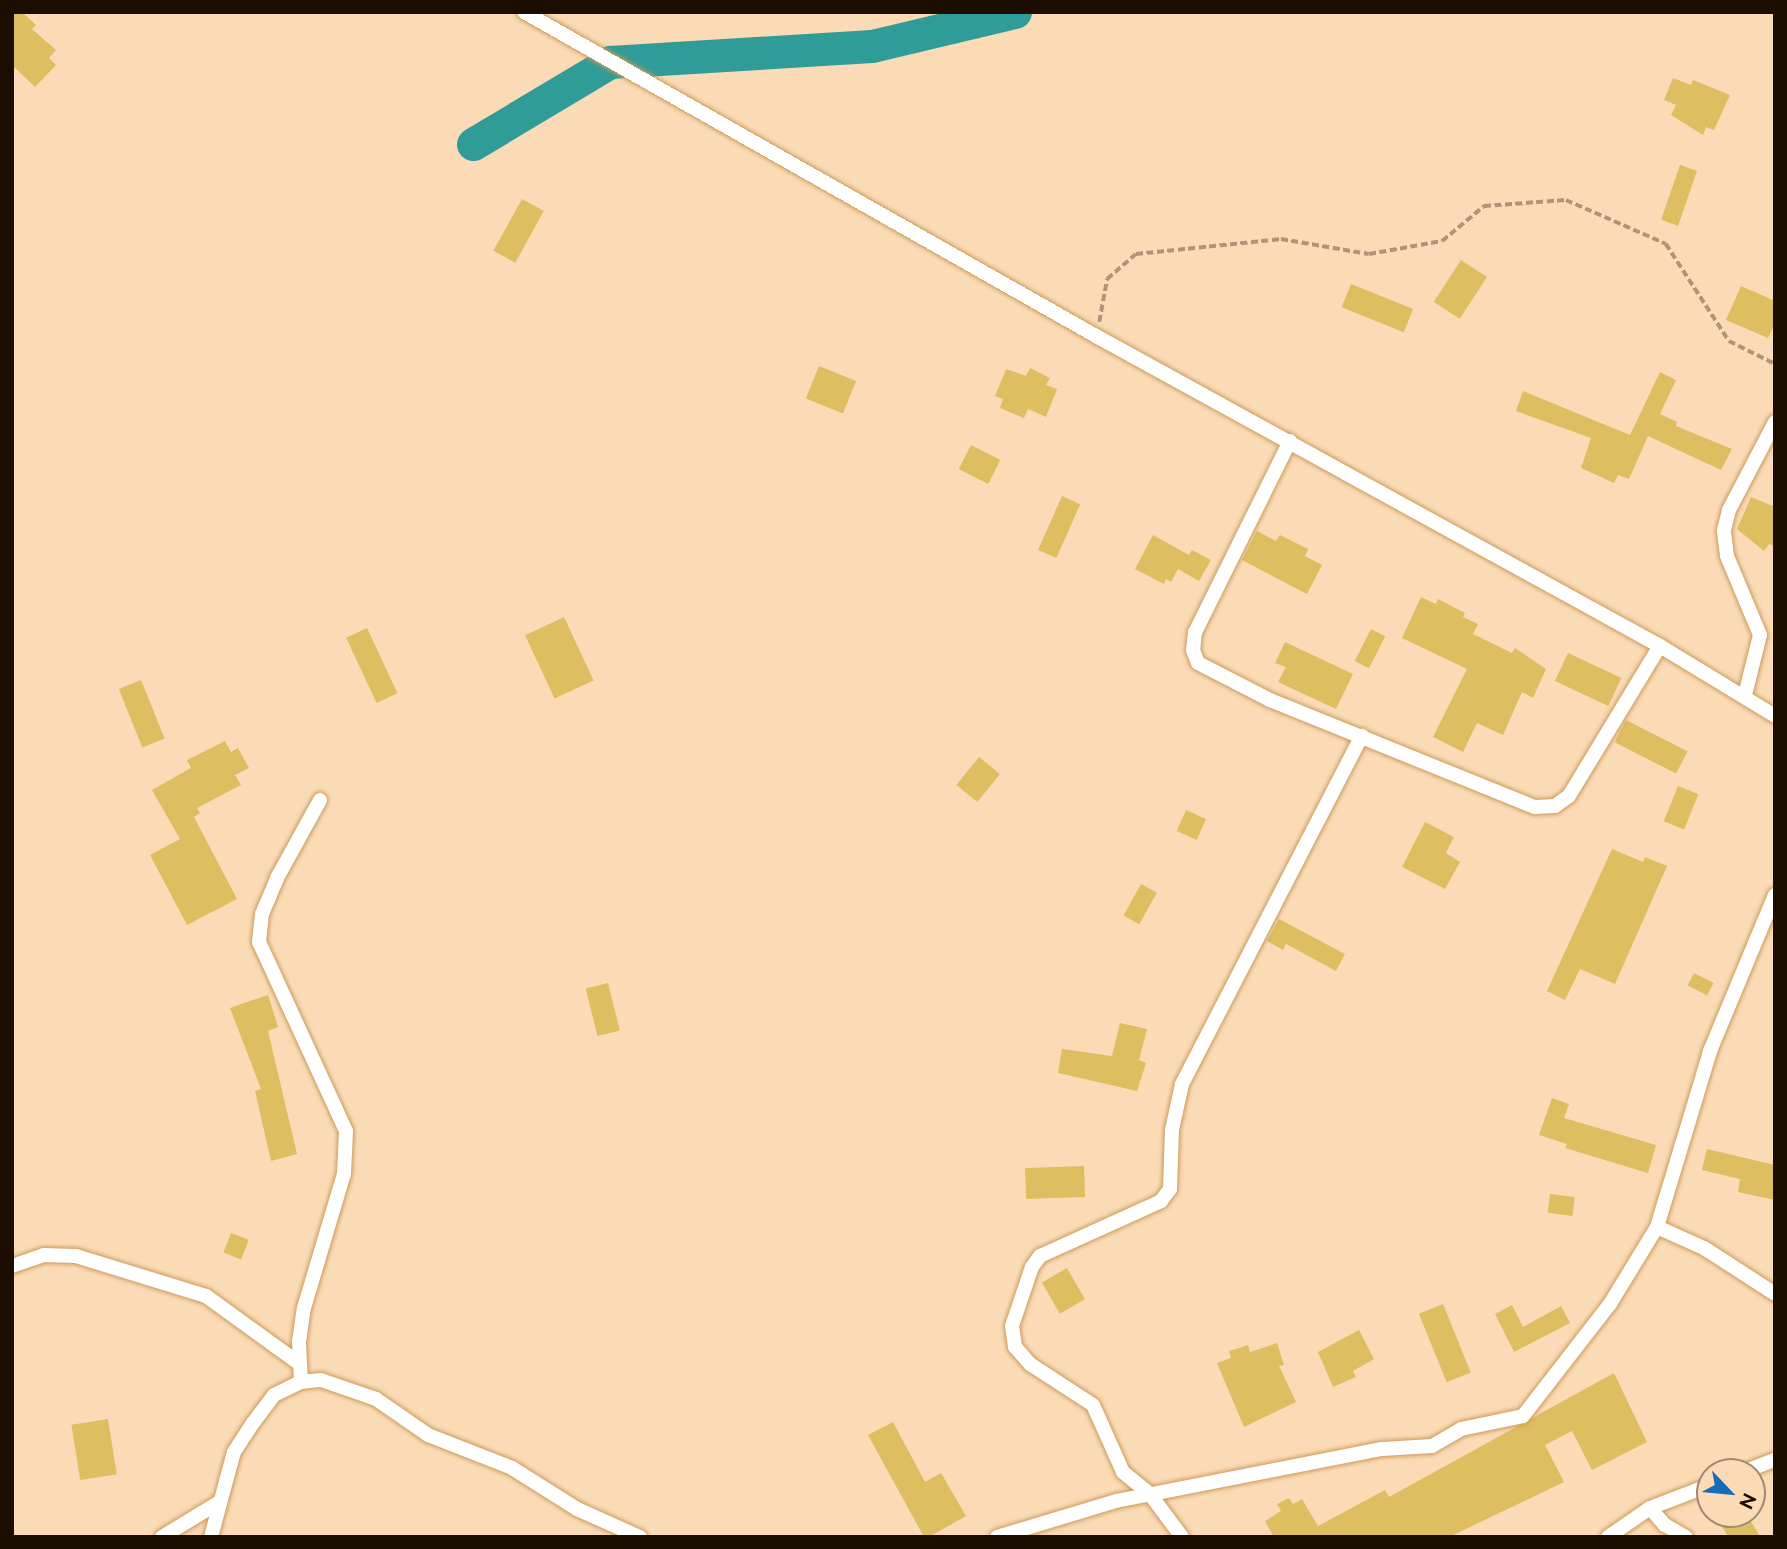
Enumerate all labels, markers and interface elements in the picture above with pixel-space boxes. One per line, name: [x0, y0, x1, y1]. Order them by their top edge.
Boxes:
north arrow: [1696, 1458, 1766, 1528]
text: N: [1735, 1490, 1761, 1513]

